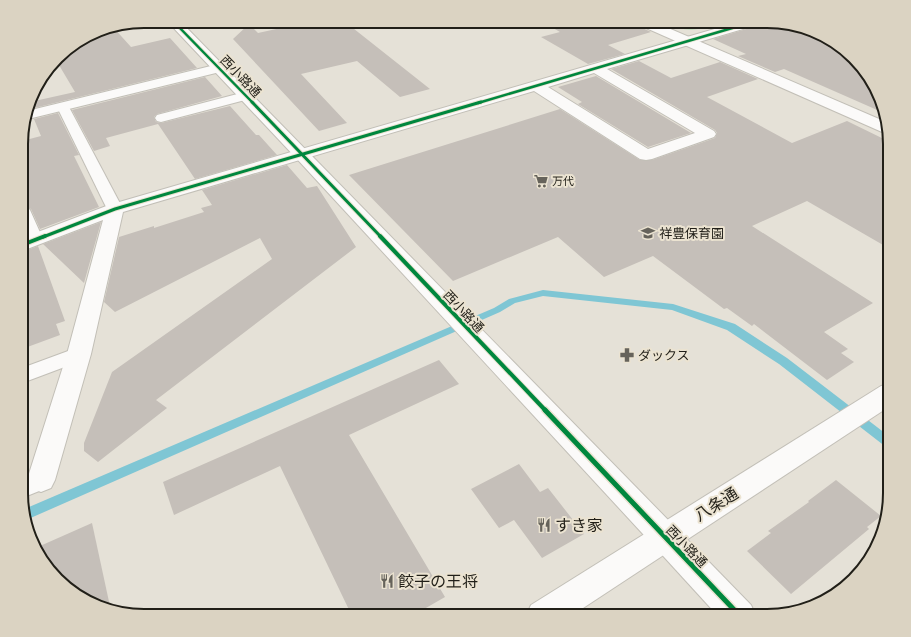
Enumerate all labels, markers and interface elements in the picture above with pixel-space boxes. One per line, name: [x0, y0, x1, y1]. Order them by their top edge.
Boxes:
street label: 西小路通: [217, 52, 264, 100]
supermarket icon: 万代: [533, 173, 549, 189]
place label: 万代: [552, 175, 574, 187]
school or university icon: 祥豊保育園: [640, 225, 656, 241]
place label: 祥豊保育園: [659, 226, 724, 241]
street label: 西小路通: [440, 287, 487, 335]
pharmacy icon: ダックス: [619, 347, 635, 363]
place label: ダックス: [638, 348, 690, 363]
street label: 八条通: [691, 484, 741, 524]
restaurant icon: すき家: [536, 517, 552, 533]
place label: すき家: [555, 517, 603, 534]
street label: 西小路通: [663, 522, 710, 570]
restaurant icon: 餃子の王将: [379, 573, 395, 589]
place label: 餃子の王将: [398, 573, 478, 590]

